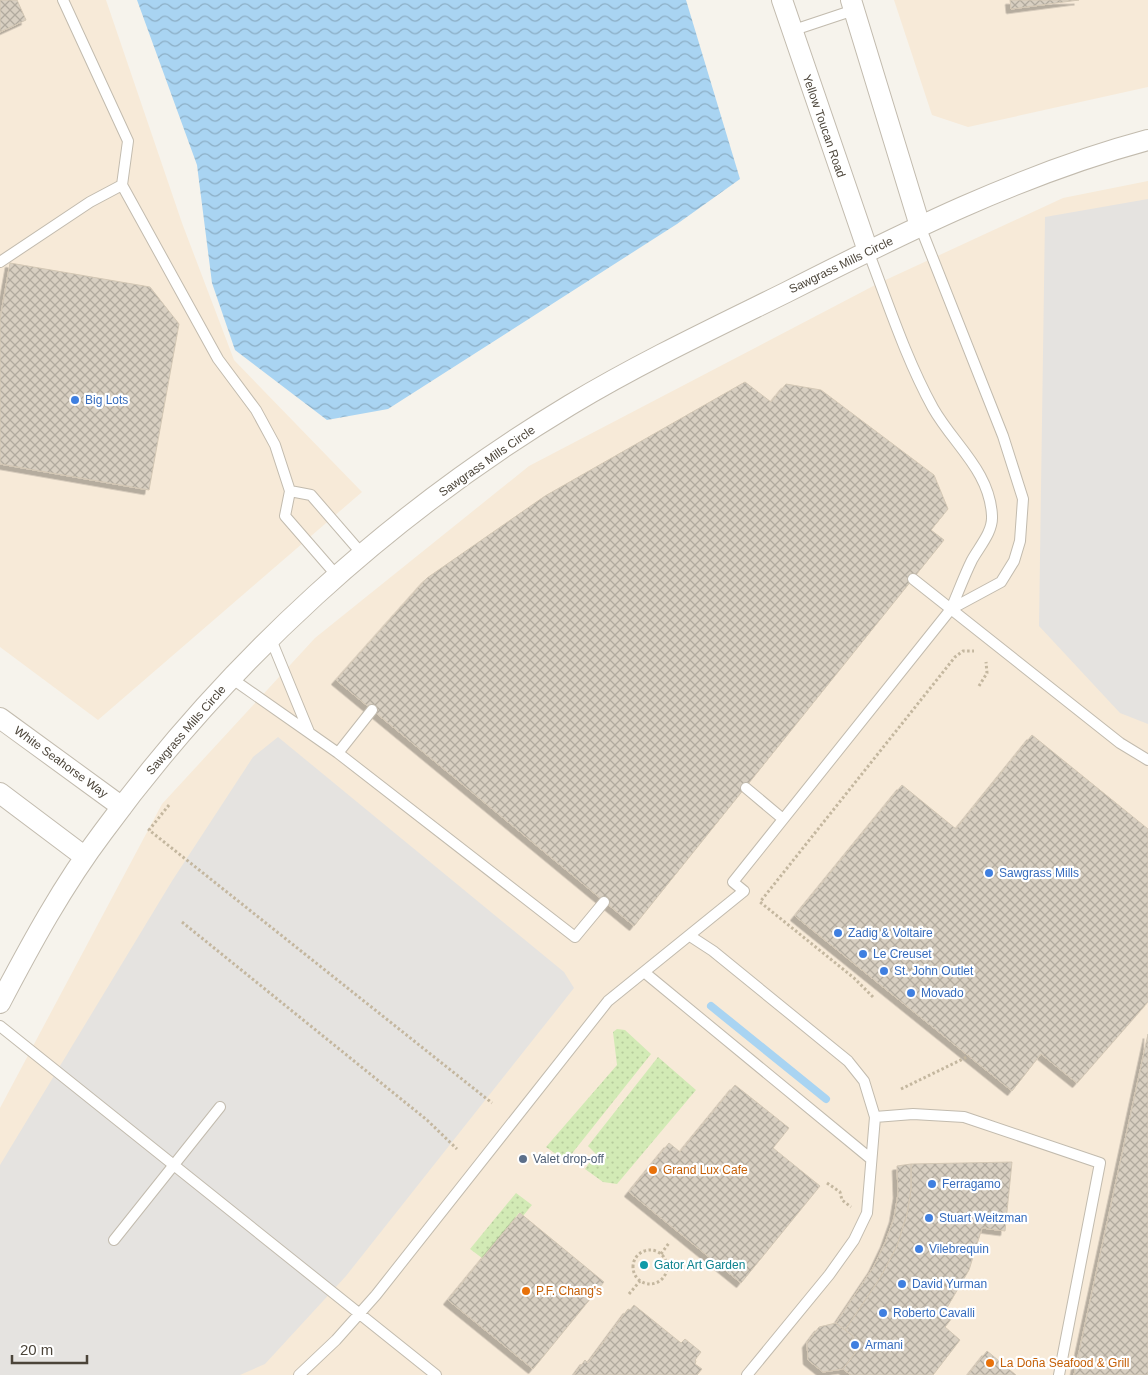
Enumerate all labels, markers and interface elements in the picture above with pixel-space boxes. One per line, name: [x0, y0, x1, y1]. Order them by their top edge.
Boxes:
street label: Yellow Toucan Road: [800, 73, 848, 179]
street label: Sawgrass Mills Circle: [787, 234, 896, 296]
place label: Big Lots: [85, 393, 128, 407]
marker: Big Lots: [69, 394, 81, 406]
street label: Sawgrass Mills Circle: [436, 422, 538, 499]
street label: Sawgrass Mills Circle: [143, 682, 229, 778]
street label: White Seahorse Way: [11, 723, 111, 801]
place label: Sawgrass Mills: [999, 866, 1079, 880]
marker: Sawgrass Mills: [983, 867, 995, 879]
place label: Zadig & Voltaire: [848, 926, 933, 940]
marker: Zadig & Voltaire: [832, 927, 844, 939]
place label: Le Creuset: [873, 947, 932, 961]
marker: Le Creuset: [857, 948, 869, 960]
place label: St. John Outlet: [894, 964, 974, 978]
marker: St. John Outlet: [878, 965, 890, 977]
place label: Movado: [921, 986, 964, 1000]
marker: Movado: [905, 987, 917, 999]
place label: Valet drop-off: [533, 1152, 605, 1166]
marker: Valet drop-off: [517, 1153, 529, 1165]
place label: Grand Lux Cafe: [663, 1163, 748, 1177]
marker: Grand Lux Cafe: [647, 1164, 659, 1176]
place label: Ferragamo: [942, 1177, 1001, 1191]
marker: Ferragamo: [926, 1178, 938, 1190]
place label: Stuart Weitzman: [939, 1211, 1027, 1225]
marker: Stuart Weitzman: [923, 1212, 935, 1224]
place label: Vilebrequin: [929, 1242, 989, 1256]
marker: Vilebrequin: [913, 1243, 925, 1255]
place label: Gator Art Garden: [654, 1258, 745, 1272]
marker: Gator Art Garden: [638, 1259, 650, 1271]
place label: David Yurman: [912, 1277, 987, 1291]
marker: David Yurman: [896, 1278, 908, 1290]
place label: P.F. Chang's: [536, 1284, 602, 1298]
marker: P.F. Chang's: [520, 1285, 532, 1297]
place label: Roberto Cavalli: [893, 1306, 975, 1320]
marker: Roberto Cavalli: [877, 1307, 889, 1319]
scale bar: [12, 1332, 88, 1364]
place label: Armani: [865, 1338, 903, 1352]
marker: Armani: [849, 1339, 861, 1351]
text: 20 m: [20, 1341, 53, 1358]
place label: La Doña Seafood & Grill: [1000, 1356, 1129, 1370]
marker: La Doña Seafood & Grill: [984, 1357, 996, 1369]

